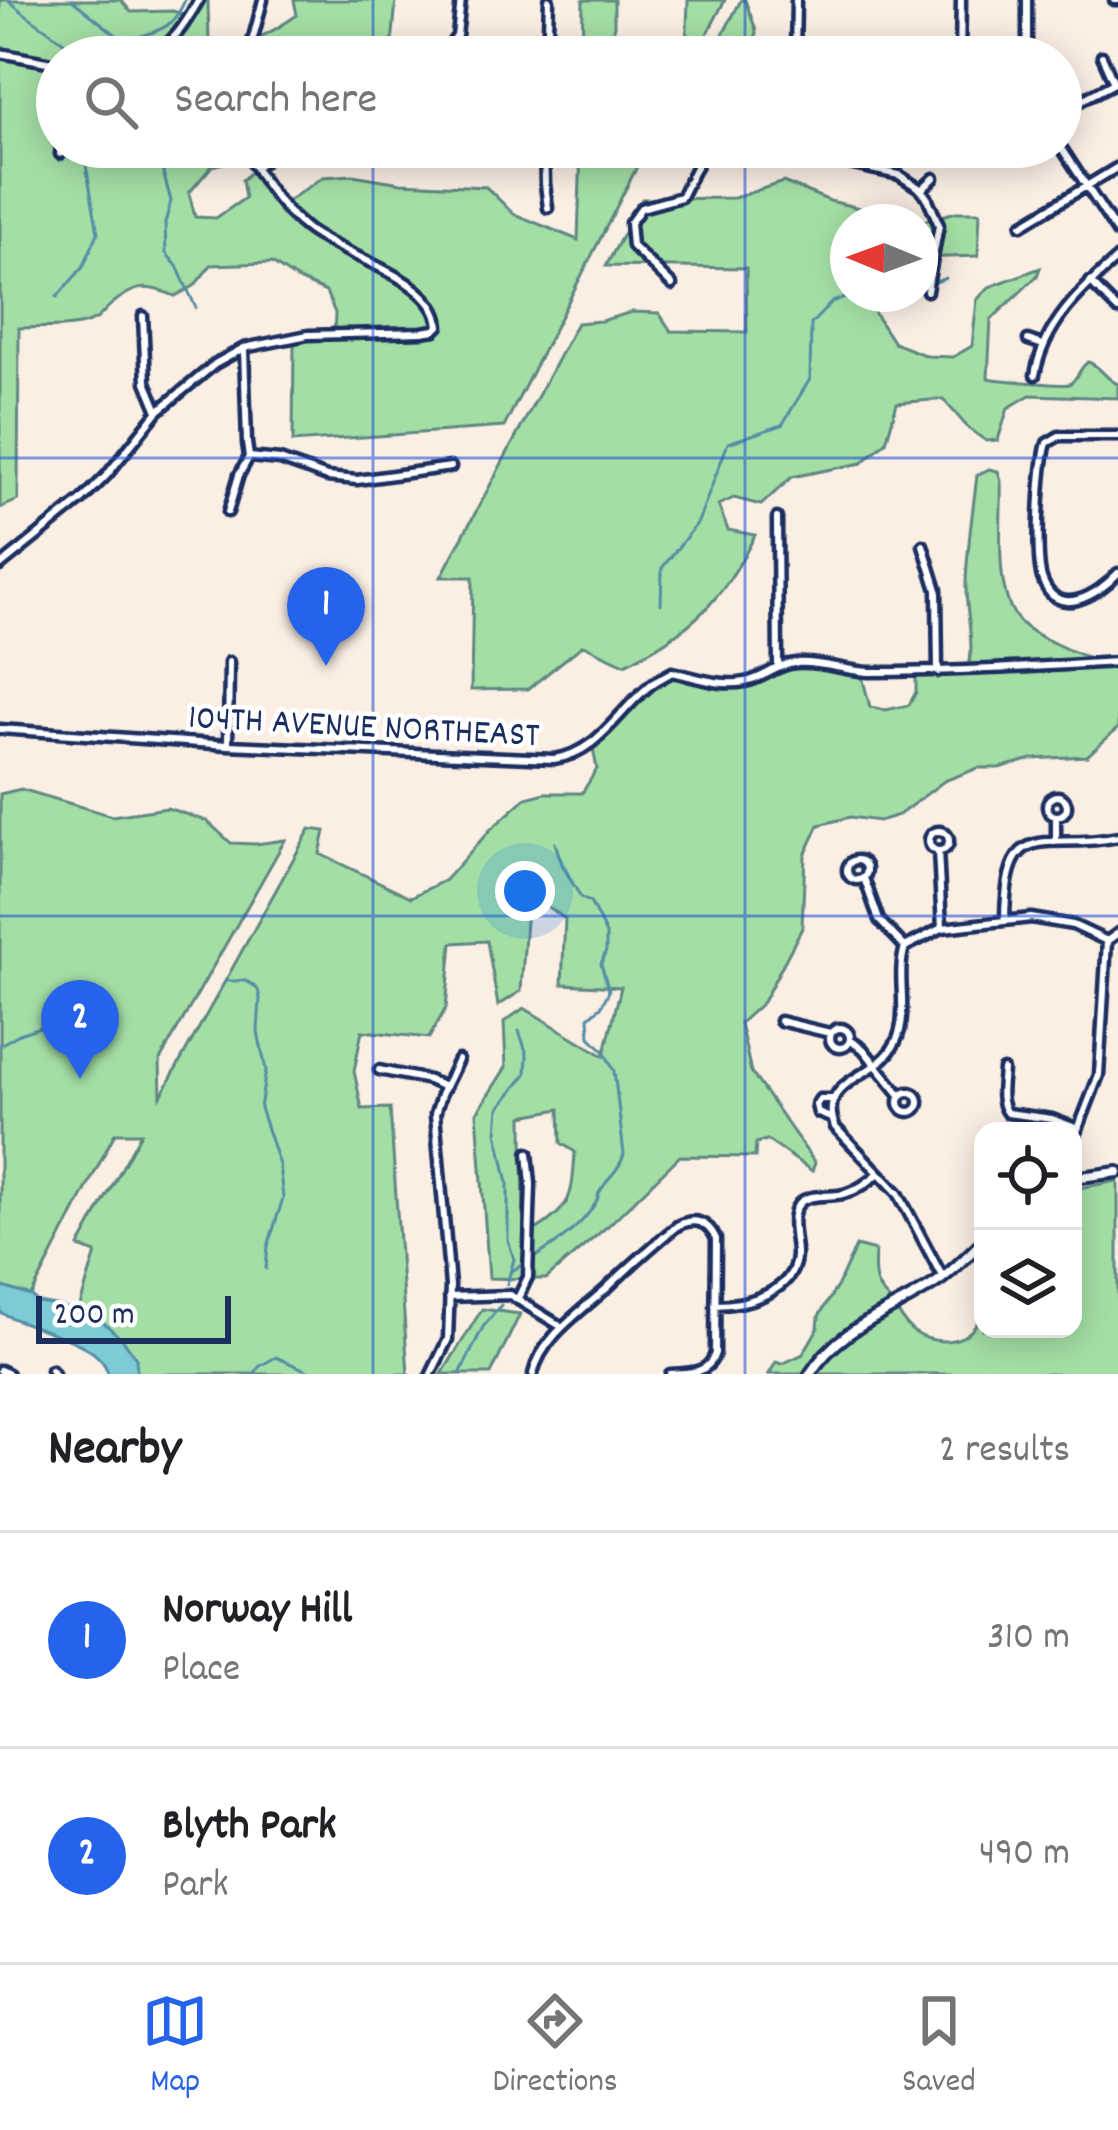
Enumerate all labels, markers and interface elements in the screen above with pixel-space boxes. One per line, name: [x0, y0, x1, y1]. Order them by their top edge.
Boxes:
search box: [36, 36, 1082, 168]
icon: search: [78, 69, 144, 135]
text: Search here: [174, 70, 377, 134]
north arrow: [830, 204, 938, 312]
pin: 1: [287, 567, 365, 666]
street label: 104TH AVENUE NORTHEAST: [187, 694, 541, 764]
your location: [495, 861, 555, 921]
pin: 2: [41, 980, 119, 1079]
map controls: [974, 1122, 1082, 1338]
button: locate: [974, 1122, 1082, 1230]
button: layers: [974, 1230, 1082, 1338]
scale bar: [36, 1290, 231, 1343]
text: 200 m: [54, 1293, 135, 1340]
text: Nearby: [48, 1416, 181, 1488]
text: 2 results: [939, 1425, 1070, 1480]
text: Norway Hill: [162, 1580, 352, 1644]
text: 1: [83, 1612, 91, 1667]
text: 310 m: [987, 1612, 1070, 1667]
text: Place: [162, 1644, 240, 1699]
text: Blyth Park: [162, 1796, 336, 1860]
text: 2: [78, 1828, 96, 1883]
text: 490 m: [979, 1828, 1070, 1883]
text: Park: [162, 1860, 228, 1915]
tab: Map: [142, 1988, 208, 2107]
tab: Directions: [493, 1988, 618, 2107]
tab: Saved: [902, 1988, 976, 2107]

